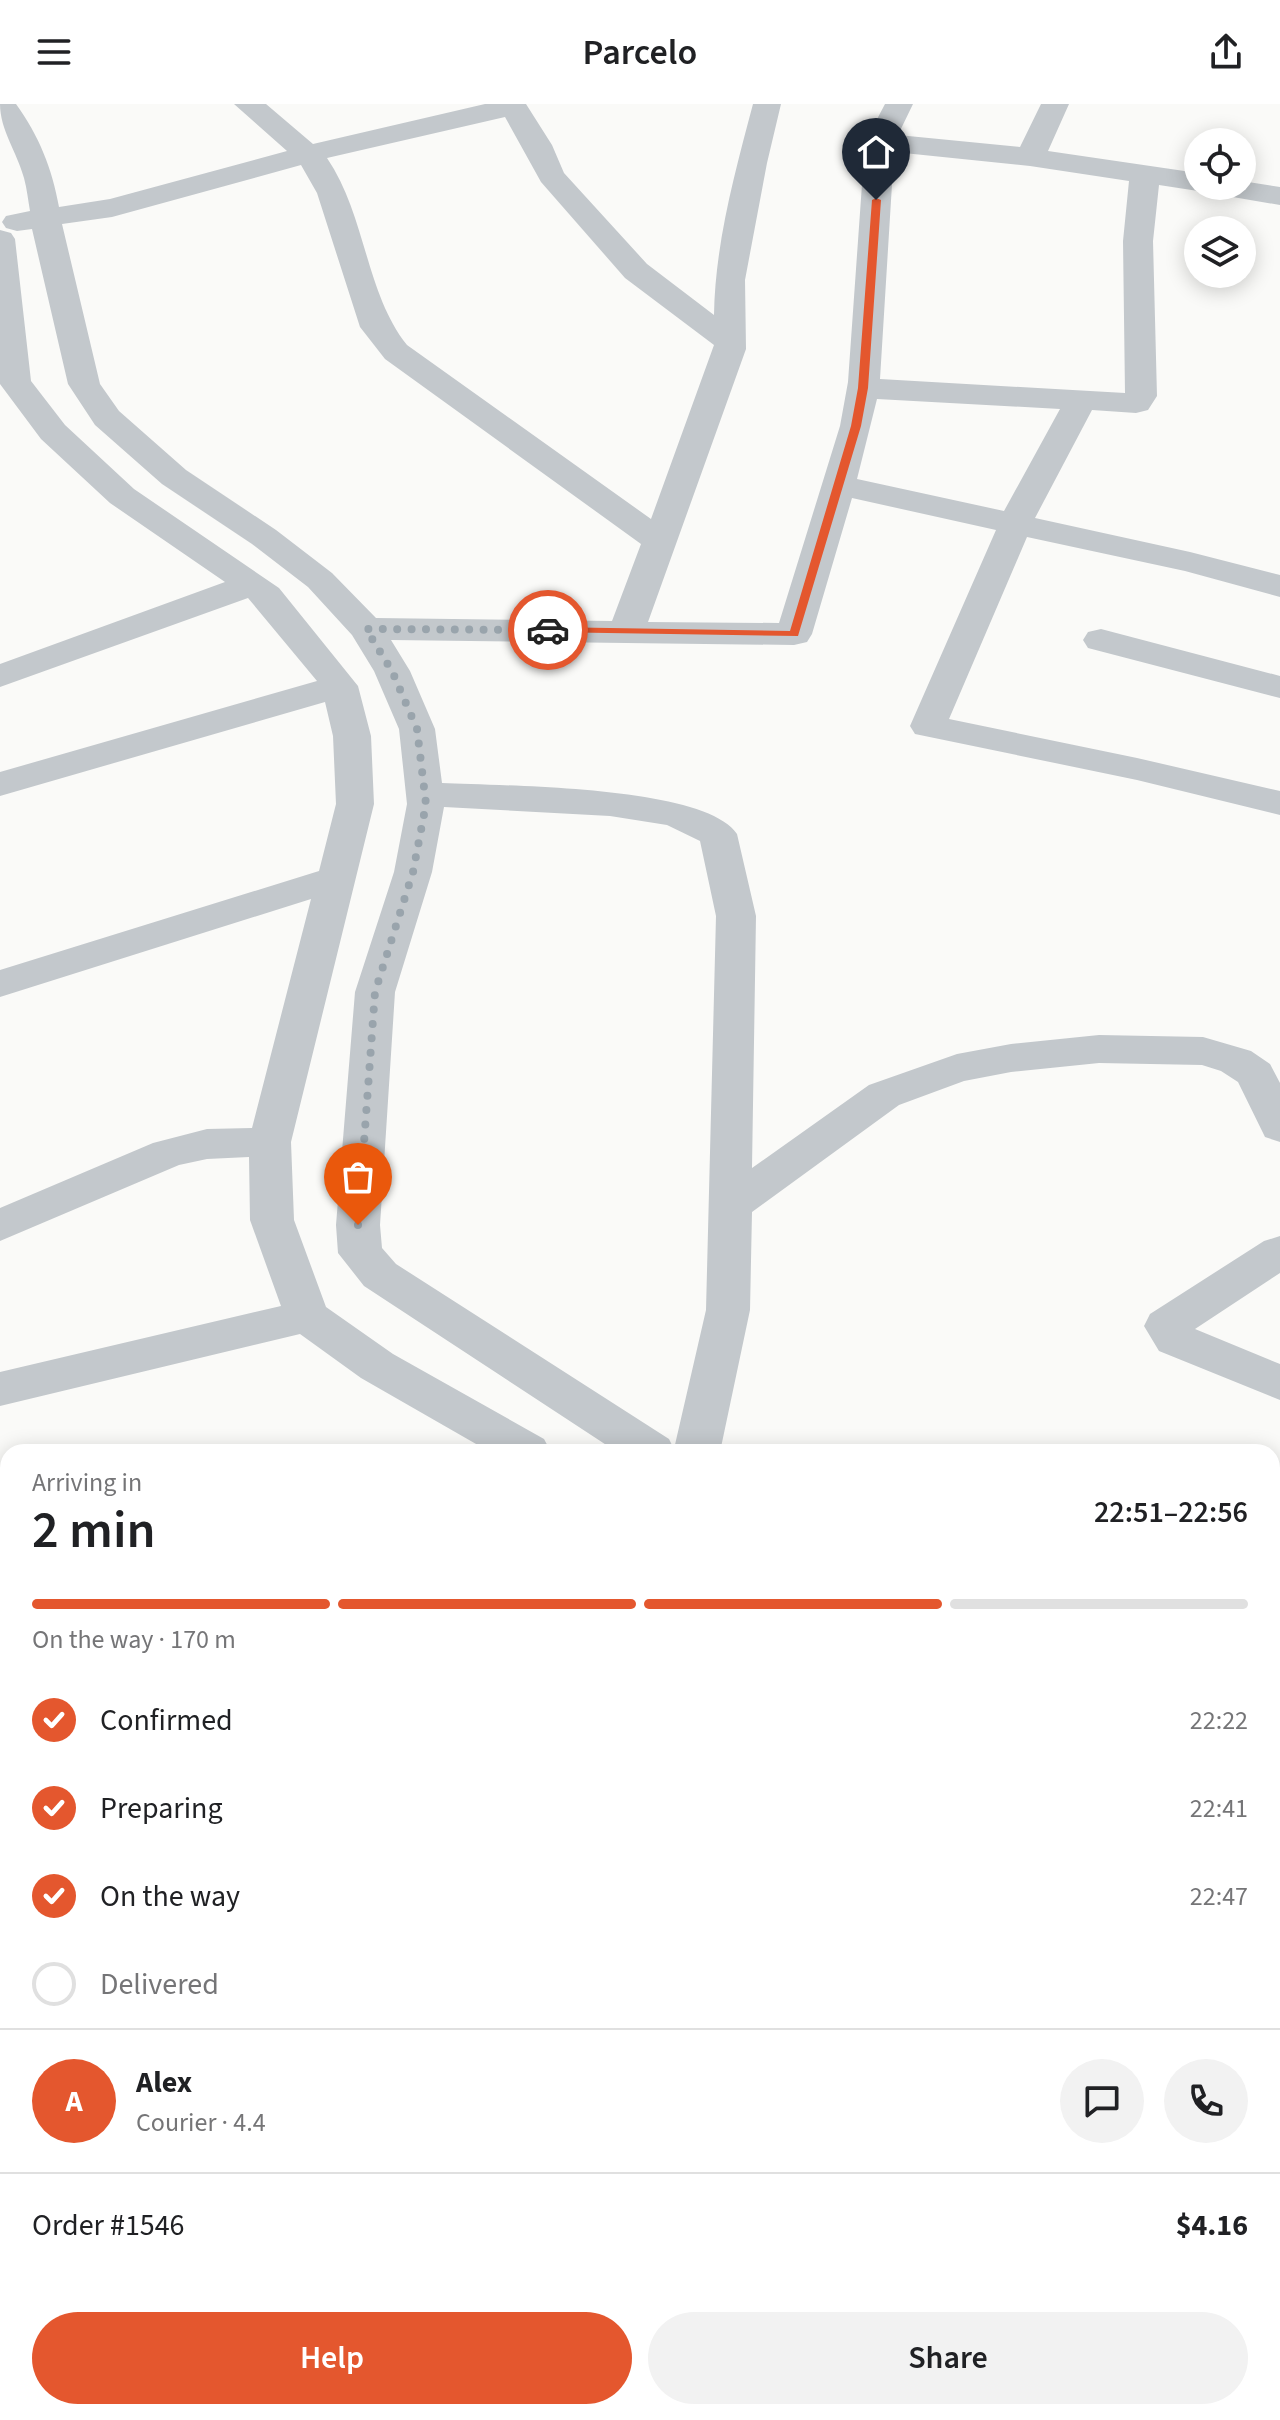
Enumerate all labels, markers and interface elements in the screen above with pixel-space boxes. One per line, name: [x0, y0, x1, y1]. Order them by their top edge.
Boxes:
text: Parcelo: [583, 27, 697, 78]
icon: menu: [32, 30, 76, 74]
icon: share: [1204, 30, 1248, 74]
pin: [842, 118, 910, 200]
map controls: [1184, 128, 1256, 288]
button: locate: [1184, 128, 1256, 200]
icon: home: [854, 130, 898, 174]
button: layers: [1184, 216, 1256, 288]
courier: [508, 590, 588, 670]
icon: car: [526, 608, 570, 652]
pin: [324, 1143, 392, 1225]
icon: bag: [336, 1155, 380, 1199]
text: Arriving in: [32, 1464, 142, 1501]
text: 22:51–22:56: [1094, 1491, 1248, 1534]
text: 2 min: [32, 1494, 156, 1568]
text: On the way · 170 m: [32, 1621, 236, 1658]
icon: check: [32, 1698, 76, 1742]
text: Confirmed: [100, 1699, 233, 1742]
text: 22:22: [1190, 1702, 1248, 1739]
icon: check: [32, 1786, 76, 1830]
text: Preparing: [100, 1787, 223, 1830]
text: 22:41: [1190, 1790, 1248, 1827]
icon: check: [32, 1874, 76, 1918]
text: On the way: [100, 1875, 240, 1918]
text: 22:47: [1190, 1878, 1248, 1915]
text: Delivered: [100, 1963, 219, 2006]
button: chat: [1060, 2059, 1144, 2143]
button: phone: [1164, 2059, 1248, 2143]
text: Alex: [136, 2061, 192, 2104]
text: A: [65, 2080, 83, 2123]
text: Courier · 4.4: [136, 2104, 266, 2141]
text: Order #1546: [32, 2204, 185, 2247]
text: $4.16: [1176, 2204, 1248, 2247]
button: Help: [32, 2312, 632, 2404]
button: Share: [648, 2312, 1248, 2404]

